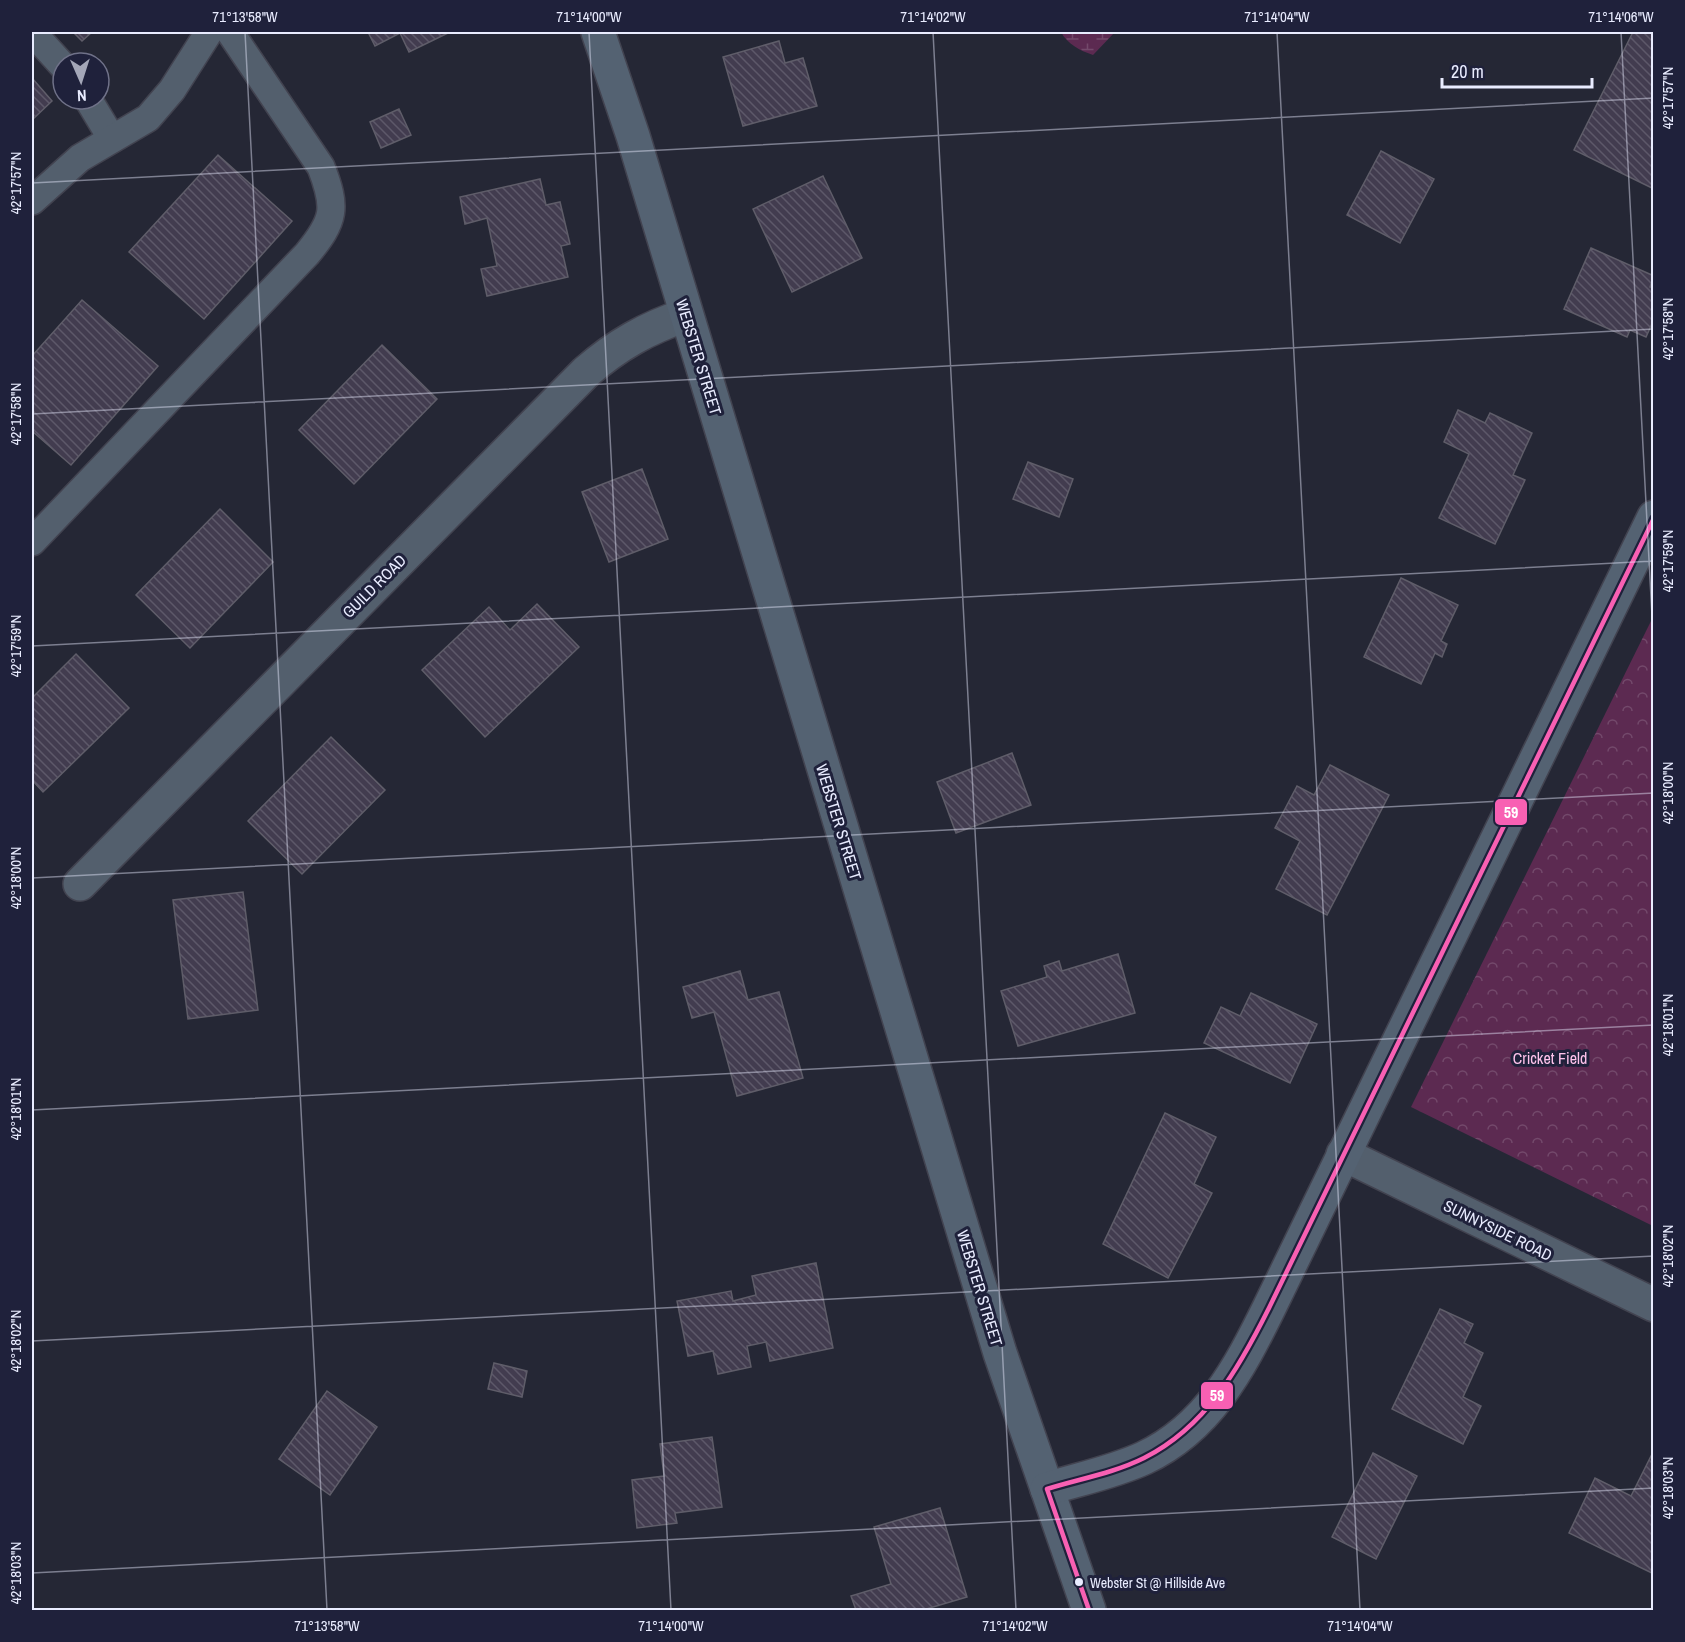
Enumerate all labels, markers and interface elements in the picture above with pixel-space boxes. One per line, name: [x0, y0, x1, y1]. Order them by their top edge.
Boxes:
text: 71°13'58"W: [212, 6, 278, 27]
text: 71°14'00"W: [556, 6, 622, 27]
text: 71°14'02"W: [900, 6, 966, 27]
text: 71°14'04"W: [1244, 6, 1310, 27]
text: 71°14'06"W: [1588, 6, 1654, 27]
north arrow: [51, 51, 111, 111]
scale bar: [1442, 51, 1592, 89]
text: 20 m: [1451, 59, 1484, 84]
text: 42°17'57"N: [1657, 67, 1678, 129]
text: N: [76, 85, 87, 107]
text: 42°17'57"N: [5, 152, 26, 214]
street label: WEBSTER STREET: [671, 296, 727, 418]
text: 42°17'58"N: [1657, 298, 1678, 360]
text: 42°17'58"N: [5, 383, 26, 445]
text: 42°17'59"N: [1657, 530, 1678, 592]
street label: GUILD ROAD: [337, 549, 411, 623]
text: 42°17'59"N: [5, 615, 26, 677]
street label: WEBSTER STREET: [811, 761, 867, 883]
text: 42°18'00"N: [1657, 762, 1678, 824]
line badge: 59: [1494, 798, 1528, 826]
text: 59: [1504, 801, 1518, 823]
text: 42°18'00"N: [5, 847, 26, 909]
text: 42°18'01"N: [1657, 994, 1678, 1056]
park label: Cricket Field: [1513, 1047, 1587, 1069]
text: 42°18'01"N: [5, 1078, 26, 1140]
street label: SUNNYSIDE ROAD: [1440, 1194, 1556, 1266]
text: 42°18'02"N: [1657, 1225, 1678, 1287]
street label: WEBSTER STREET: [952, 1227, 1008, 1349]
text: 42°18'02"N: [5, 1310, 26, 1372]
line badge: 59: [1200, 1381, 1234, 1410]
text: 59: [1210, 1384, 1224, 1406]
text: 42°18'03"N: [1657, 1457, 1678, 1519]
text: 42°18'03"N: [5, 1542, 26, 1604]
place label: Webster St @ Hillside Ave: [1090, 1574, 1225, 1592]
marker: Webster St @ Hillside Ave: [1073, 1576, 1085, 1588]
text: 71°13'58"W: [294, 1615, 360, 1636]
text: 71°14'00"W: [638, 1615, 704, 1636]
text: 71°14'02"W: [982, 1615, 1048, 1636]
text: 71°14'04"W: [1327, 1615, 1393, 1636]

